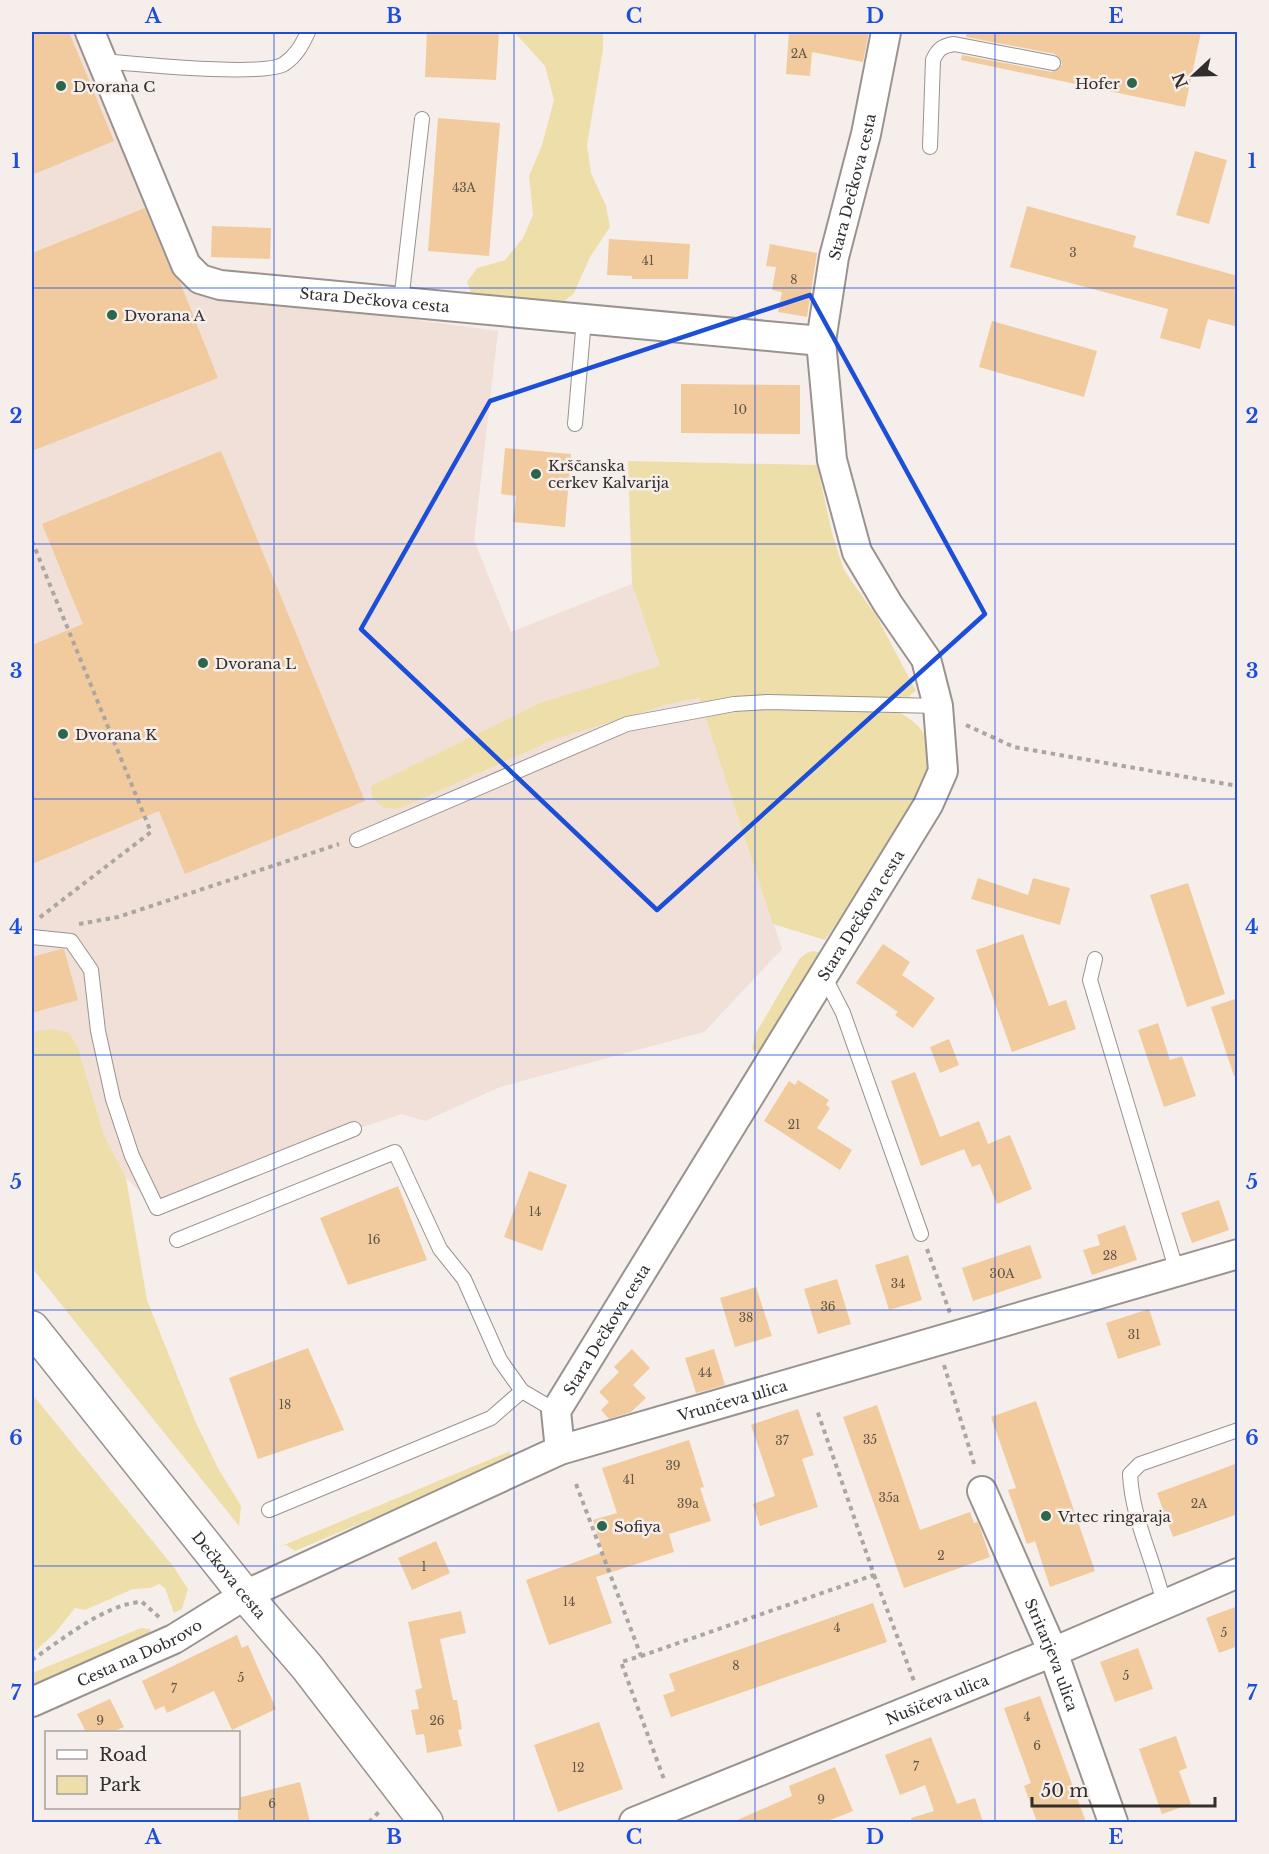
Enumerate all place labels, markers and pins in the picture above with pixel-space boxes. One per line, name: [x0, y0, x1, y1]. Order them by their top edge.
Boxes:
place label: Hofer: [1075, 74, 1121, 93]
marker: Hofer: [1125, 76, 1139, 90]
place label: Dvorana C: [73, 77, 155, 96]
marker: Dvorana C: [54, 79, 68, 93]
place label: Dvorana A: [124, 306, 206, 325]
marker: Dvorana A: [105, 308, 119, 322]
place label: Krščanska cerkev Kalvarija: [548, 456, 670, 492]
marker: Krščanska cerkev Kalvarija: [529, 467, 543, 481]
place label: Dvorana L: [215, 654, 296, 673]
marker: Dvorana L: [196, 656, 210, 670]
place label: Dvorana K: [75, 725, 157, 744]
marker: Dvorana K: [56, 727, 70, 741]
place label: Vrtec ringaraja: [1057, 1507, 1172, 1526]
marker: Vrtec ringaraja: [1039, 1509, 1053, 1523]
place label: Sofiya: [614, 1517, 662, 1536]
marker: Sofiya: [595, 1519, 609, 1533]

